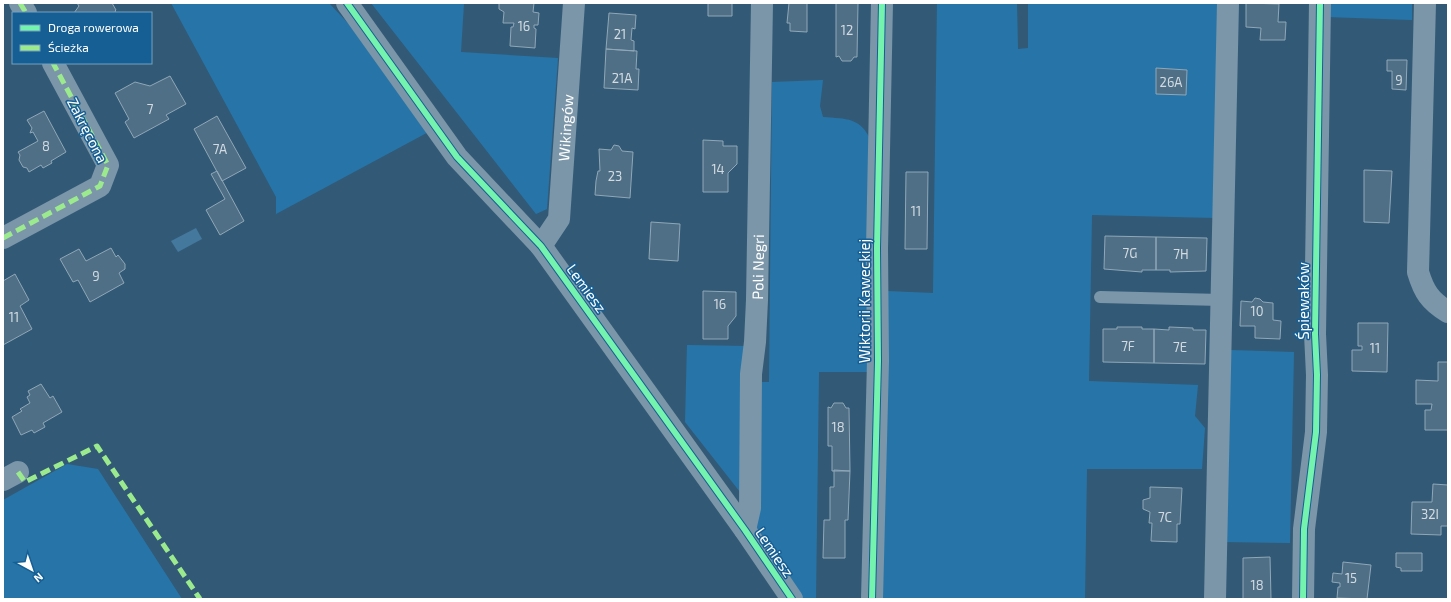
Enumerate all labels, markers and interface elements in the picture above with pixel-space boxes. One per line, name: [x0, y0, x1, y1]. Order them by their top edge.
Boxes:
legend: [12, 12, 152, 64]
house number: 16: [518, 18, 530, 34]
text: Droga rowerowa: [48, 20, 139, 34]
house number: 12: [841, 22, 853, 38]
house number: 21: [614, 26, 626, 42]
text: Ścieżka: [48, 40, 89, 54]
house number: 21A: [612, 70, 632, 86]
house number: 9: [1395, 72, 1403, 88]
house number: 26A: [1160, 74, 1182, 90]
street label: Zakręcona: [64, 94, 112, 166]
street label: Wikingów: [554, 94, 577, 162]
house number: 7: [147, 101, 154, 117]
house number: 8: [42, 138, 50, 154]
house number: 7A: [213, 141, 227, 157]
house number: 14: [711, 161, 725, 177]
house number: 23: [608, 168, 622, 184]
house number: 11: [911, 203, 921, 219]
street label: Poli Negri: [748, 234, 767, 300]
street label: Wiktorii Kaweckiej: [855, 239, 874, 363]
house number: 7G: [1123, 245, 1137, 261]
house number: 7H: [1173, 246, 1189, 262]
street label: Lemiesz: [563, 260, 611, 316]
street label: Śpiewaków: [1294, 262, 1312, 340]
house number: 9: [92, 268, 100, 284]
house number: 16: [714, 296, 726, 312]
house number: 10: [1250, 303, 1264, 319]
house number: 11: [9, 309, 19, 325]
house number: 7F: [1121, 338, 1135, 354]
house number: 7E: [1173, 339, 1187, 355]
house number: 11: [1370, 340, 1380, 356]
house number: 18: [831, 419, 845, 435]
house number: 32I: [1421, 506, 1439, 522]
house number: 7C: [1158, 509, 1172, 525]
street label: Lemiesz: [752, 524, 798, 580]
north arrow: [12, 550, 52, 590]
house number: 15: [1345, 570, 1357, 586]
text: N: [31, 571, 46, 586]
house number: 18: [1250, 577, 1264, 593]

